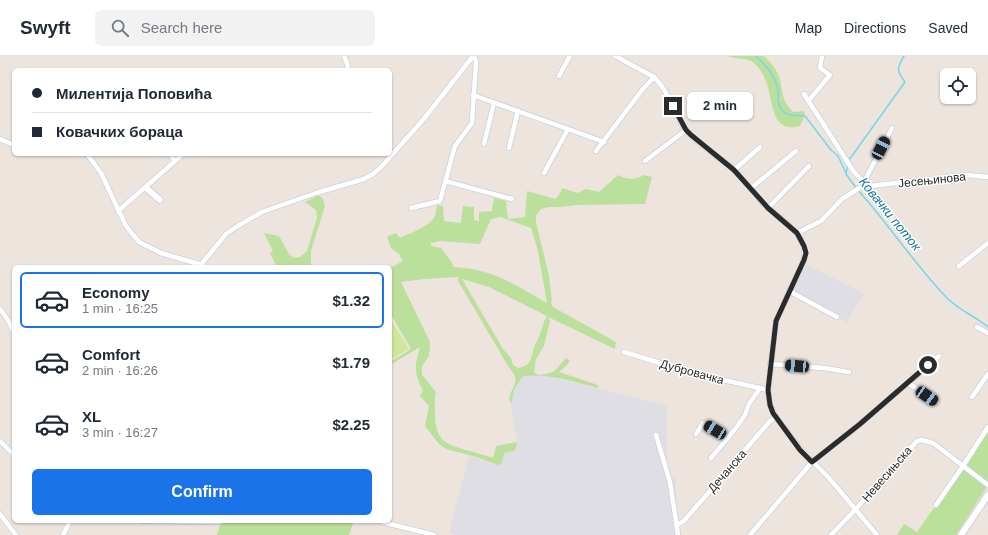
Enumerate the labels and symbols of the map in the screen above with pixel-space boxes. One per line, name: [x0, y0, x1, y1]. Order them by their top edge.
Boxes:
callout: 2 min: [687, 92, 753, 120]
route end: [664, 97, 682, 115]
car: [870, 135, 892, 161]
street label: Јесењинова: [897, 169, 967, 191]
water label: Ковачки поток: [856, 174, 925, 254]
route start: [919, 356, 937, 374]
street label: Дубровачка: [658, 357, 726, 387]
car: [785, 359, 809, 373]
car: [914, 384, 940, 408]
car: [702, 419, 728, 441]
street label: Невесињска: [859, 443, 915, 505]
street label: Дечанска: [705, 446, 750, 495]

